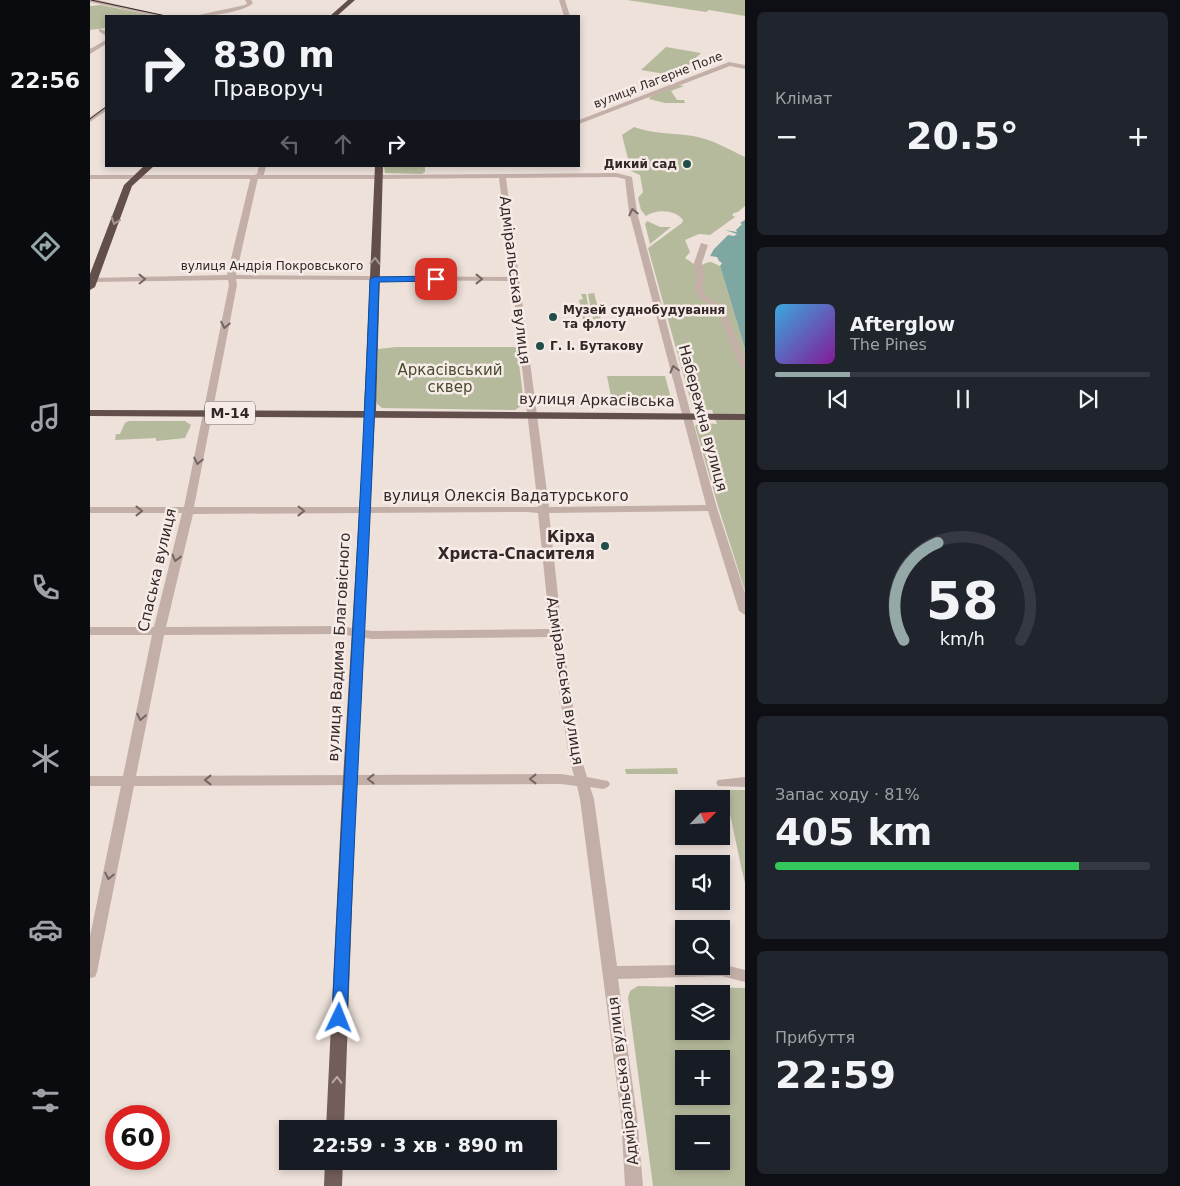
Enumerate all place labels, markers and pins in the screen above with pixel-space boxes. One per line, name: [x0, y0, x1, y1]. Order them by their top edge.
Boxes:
place label: Дикий сад: [604, 157, 677, 171]
marker: Дикий сад: [681, 158, 693, 170]
pin: [415, 258, 457, 300]
place label: Музей суднобудування та флоту: [563, 303, 725, 331]
marker: Музей суднобудування та флоту: [547, 311, 559, 323]
place label: Г. І. Бутакову: [550, 339, 644, 353]
marker: Г. І. Бутакову: [534, 340, 546, 352]
place label: Кірха Христа-Спасителя: [438, 528, 595, 563]
marker: Кірха Христа-Спасителя: [599, 540, 611, 552]

